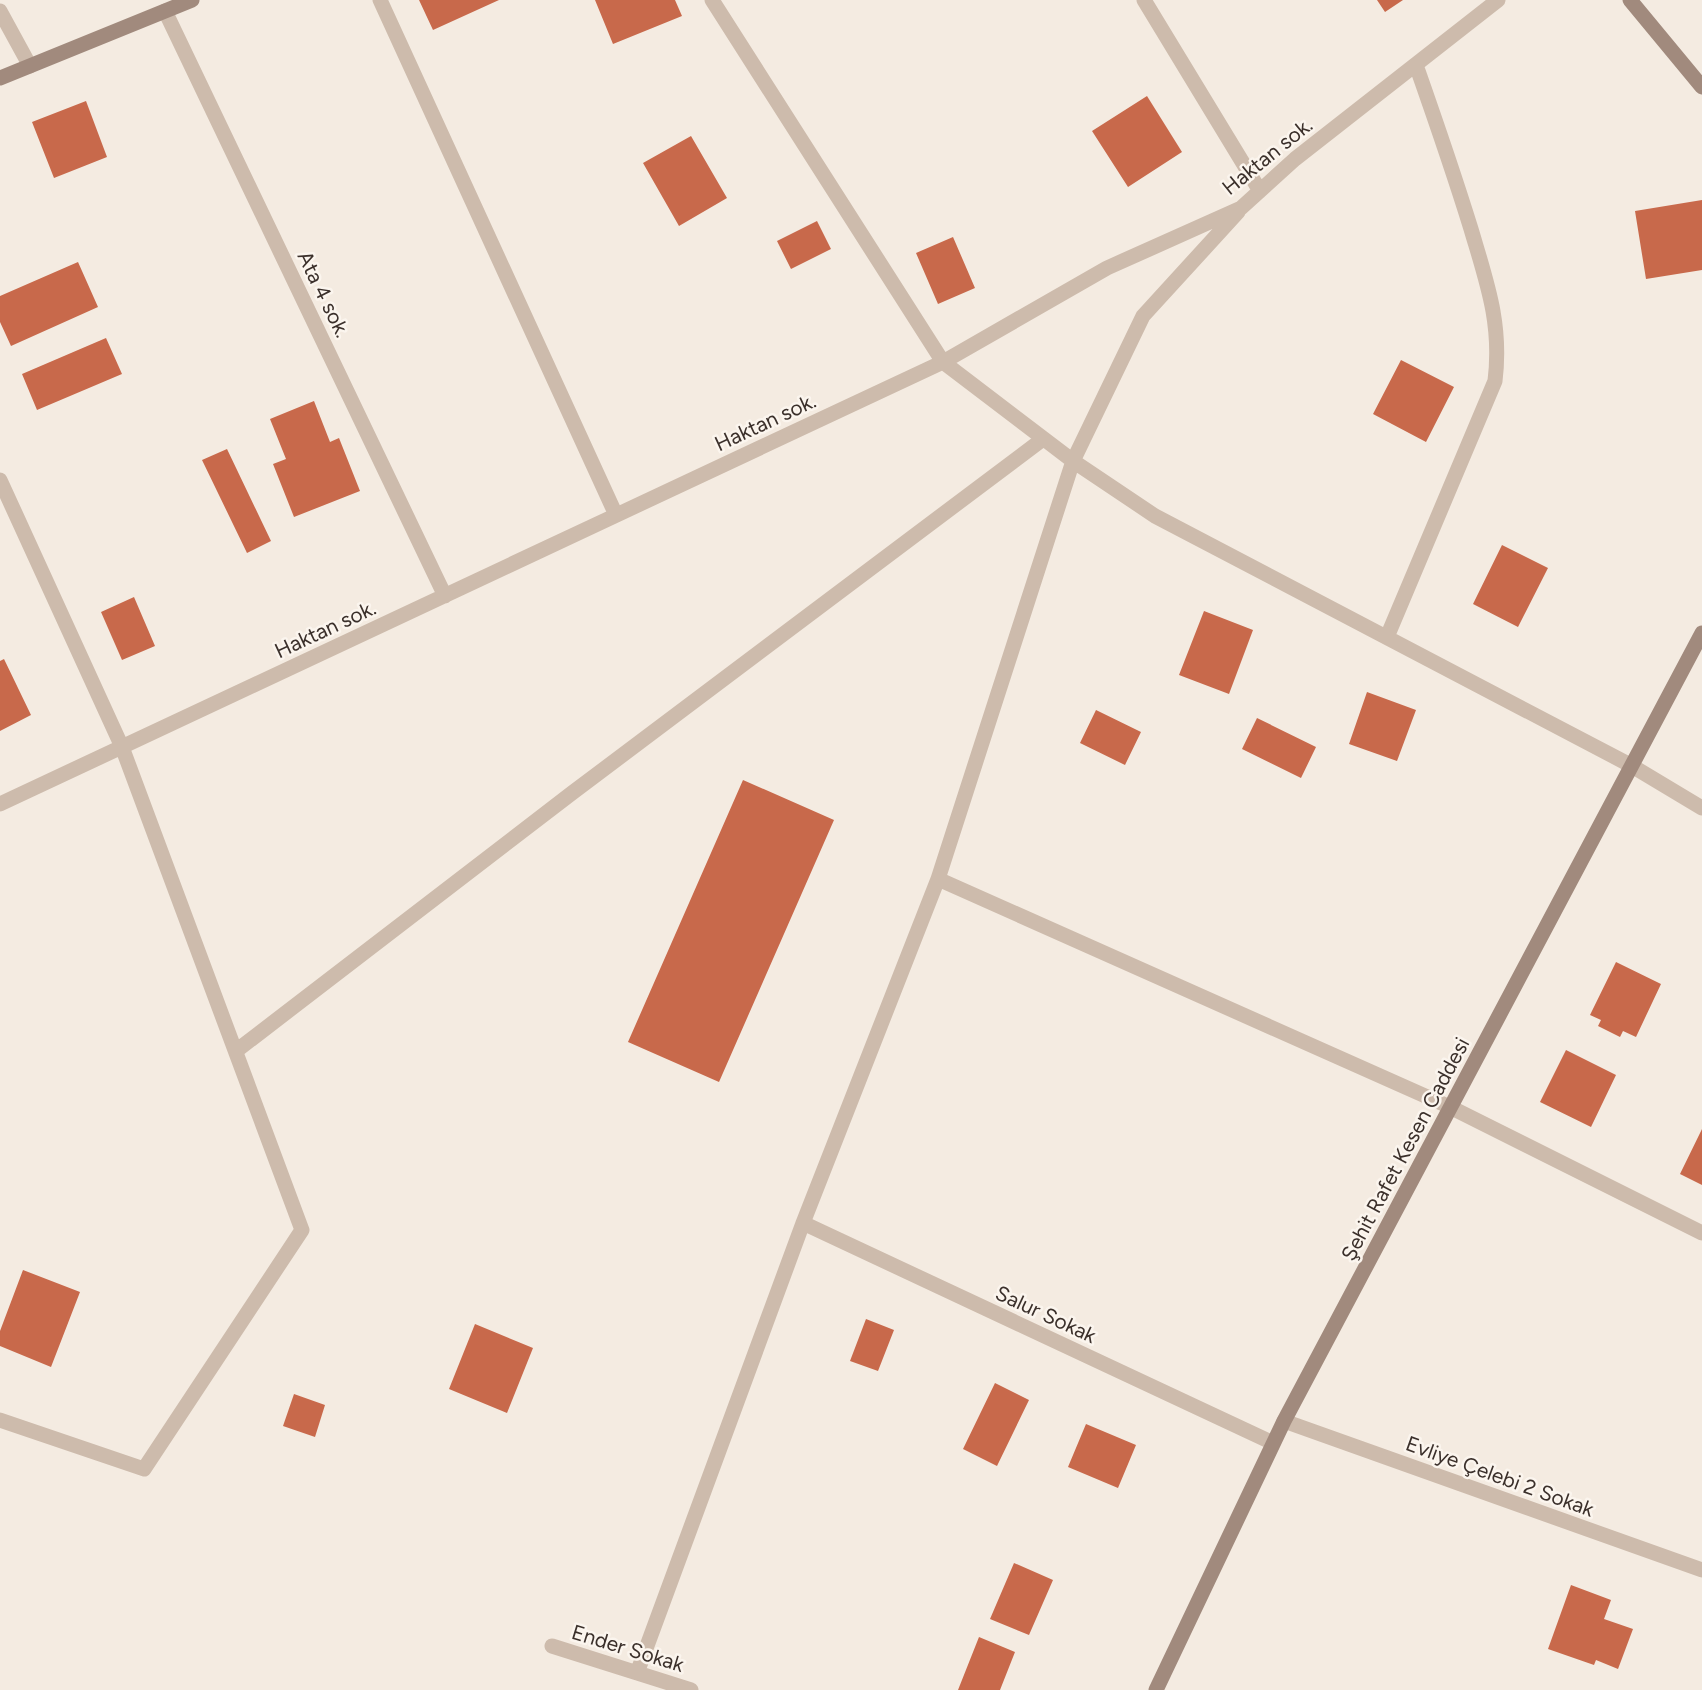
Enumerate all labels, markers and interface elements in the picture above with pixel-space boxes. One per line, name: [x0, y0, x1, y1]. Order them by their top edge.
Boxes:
street label: Haktan sok.: [1217, 112, 1317, 200]
street label: Ata 4 sok.: [292, 247, 356, 341]
street label: Haktan sok.: [710, 388, 820, 456]
street label: Haktan sok.: [270, 595, 380, 663]
street label: Şehit Rafet Kesen Caddesi: [1336, 1033, 1474, 1265]
street label: Salur Sokak: [992, 1280, 1101, 1349]
street label: Evliye Çelebi 2 Sokak: [1403, 1430, 1598, 1522]
street label: Ender Sokak: [569, 1619, 688, 1677]

